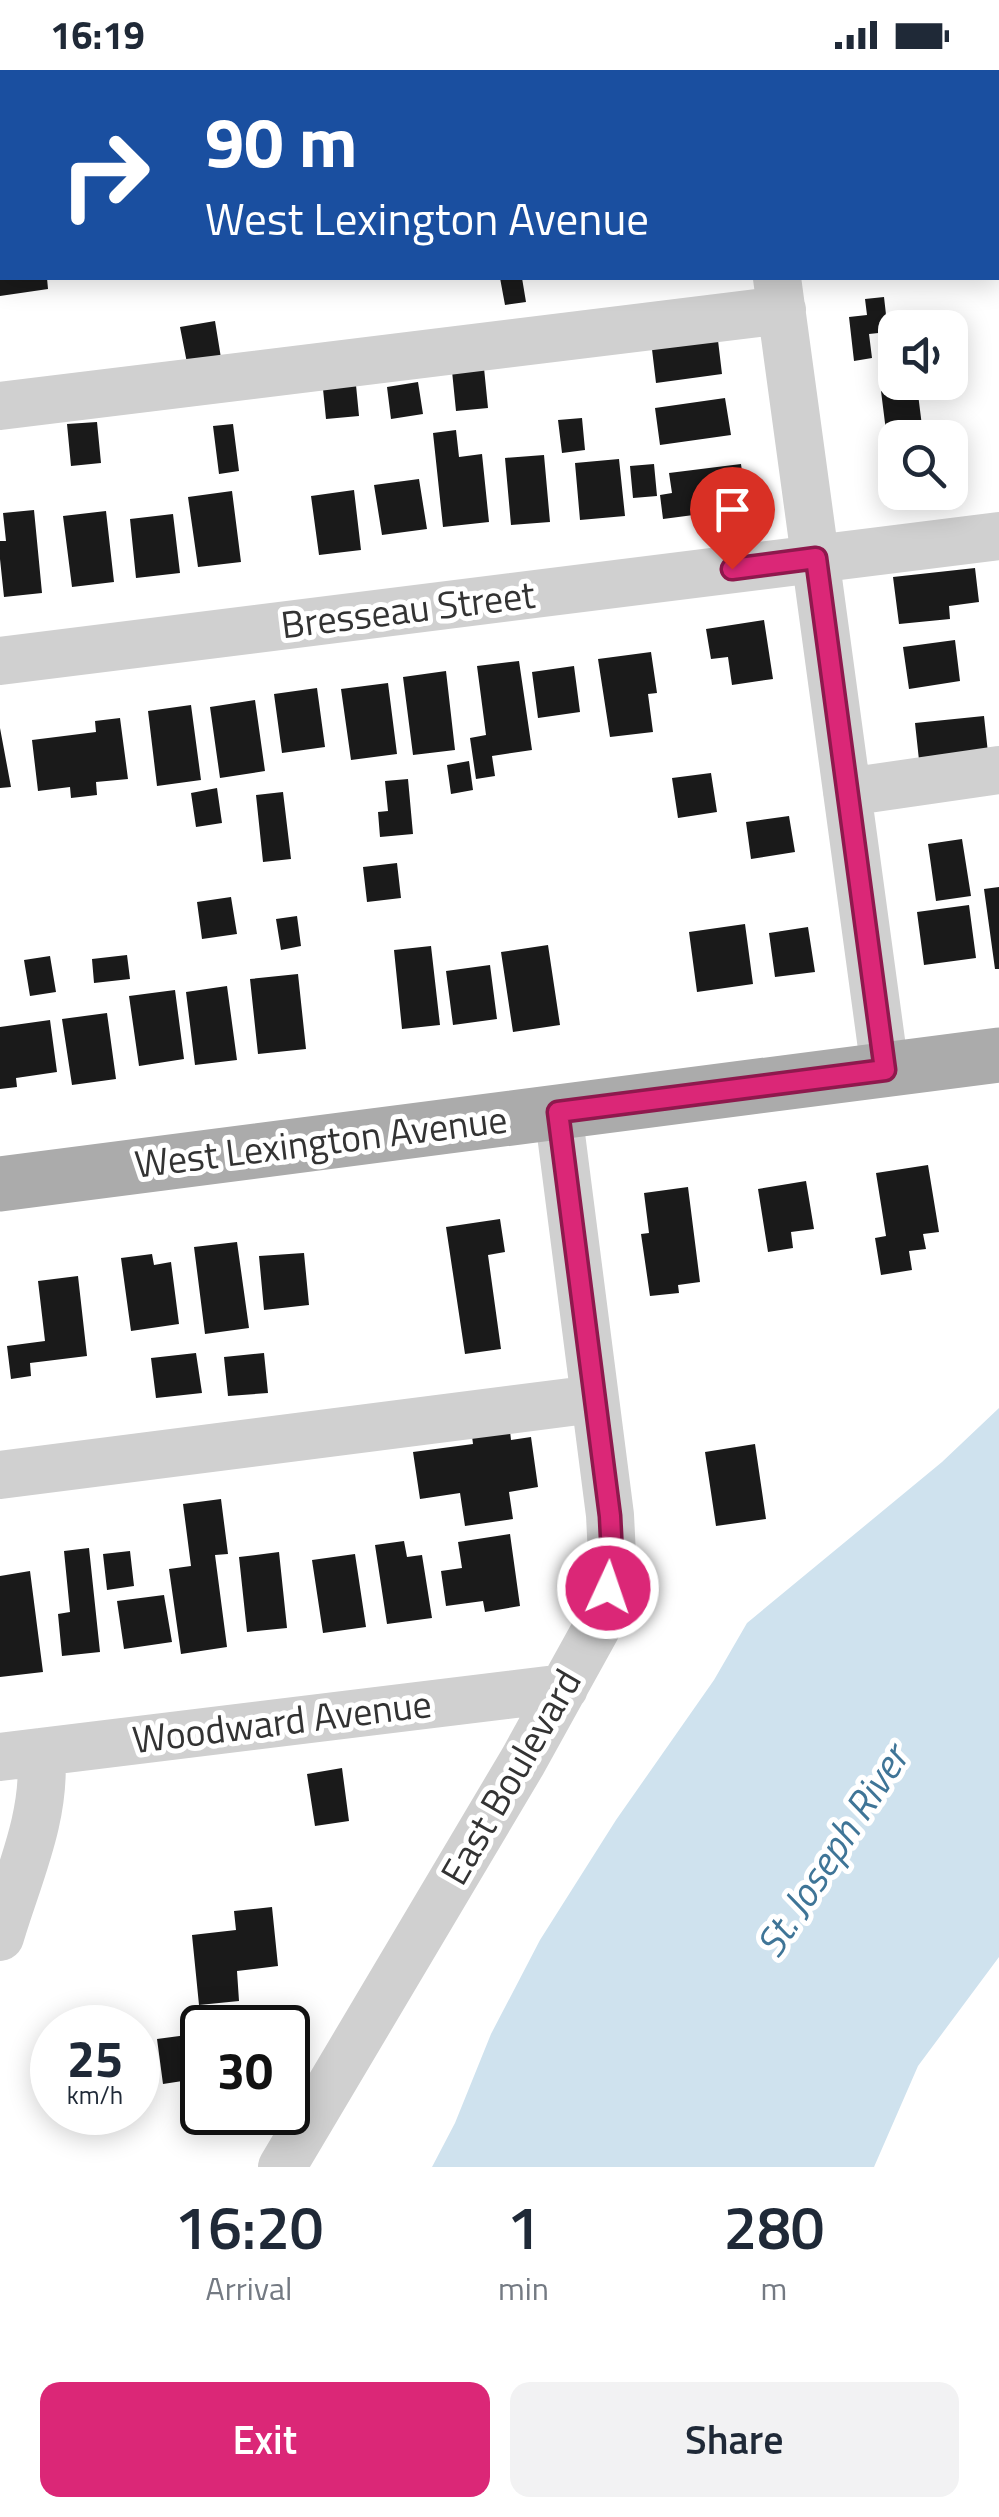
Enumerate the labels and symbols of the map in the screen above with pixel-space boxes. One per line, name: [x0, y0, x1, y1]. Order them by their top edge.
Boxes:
pin: [690, 467, 775, 570]
street label: Bresseau Street: [278, 565, 538, 653]
street label: West Lexington Avenue: [131, 1089, 511, 1193]
position arrow: [556, 1536, 660, 1640]
street label: East Boulevard: [425, 1658, 595, 1895]
street label: Woodward Avenue: [129, 1674, 435, 1768]
water label: St. Joseph River: [740, 1729, 925, 1969]
speed limit sign: 30: [180, 2005, 310, 2135]

